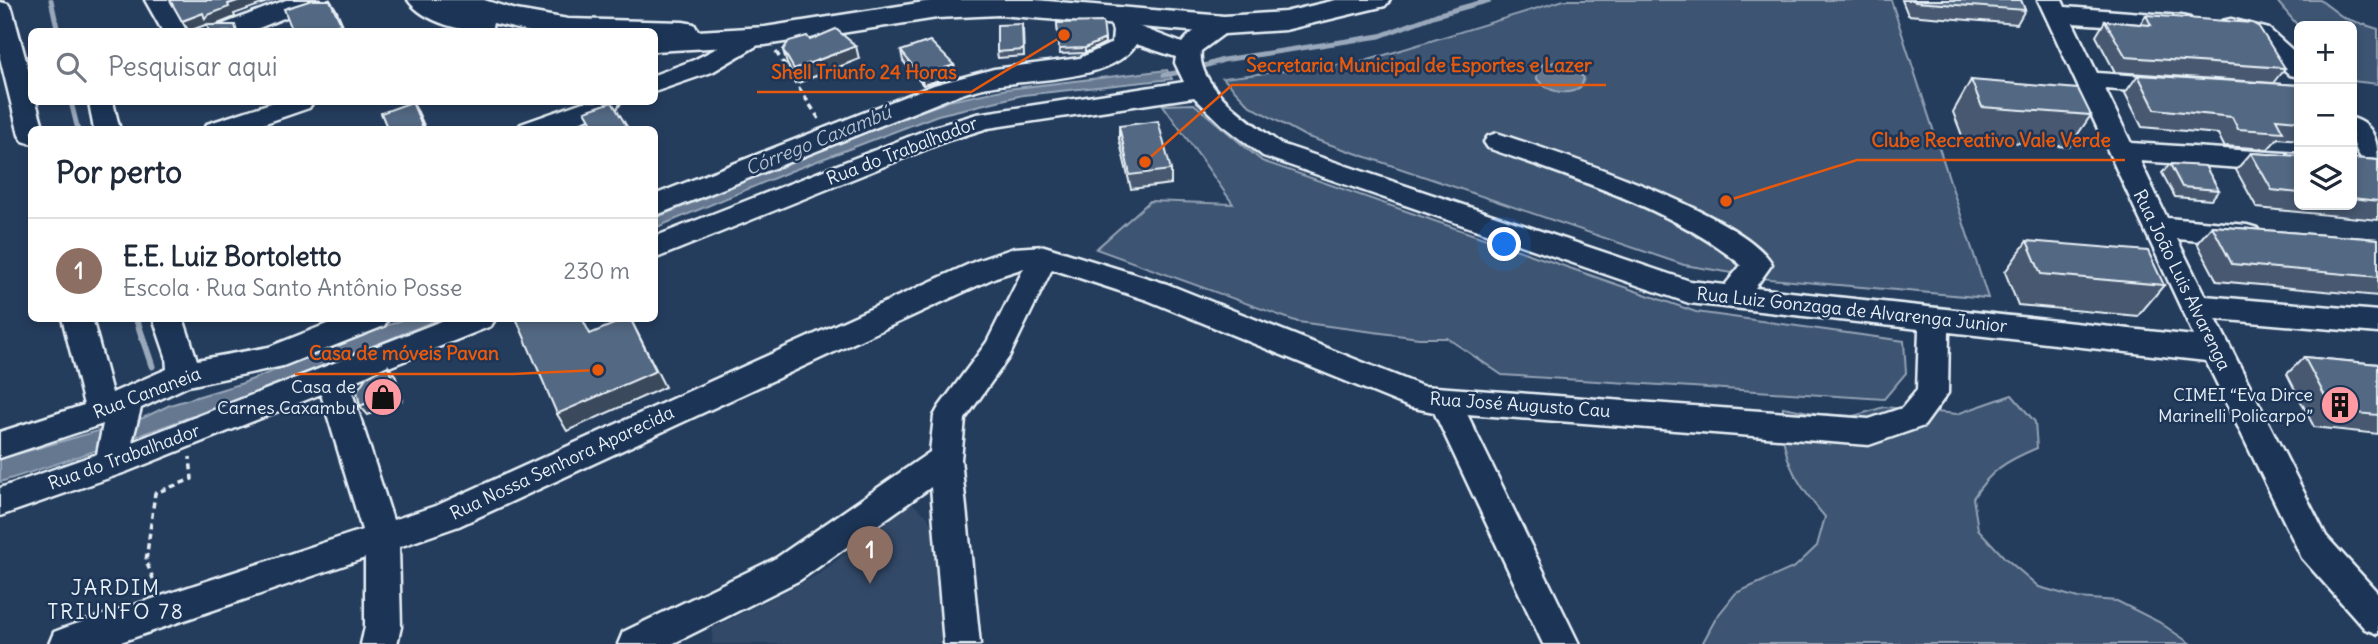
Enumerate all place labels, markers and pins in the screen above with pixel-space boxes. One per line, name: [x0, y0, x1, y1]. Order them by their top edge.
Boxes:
callout: Secretaria Municipal de Esportes e Lazer: [1232, 45, 1606, 85]
callout: Shell Triunfo 24 Horas: [757, 52, 971, 92]
callout: Clube Recreativo Vale Verde: [1857, 120, 2125, 160]
callout: Casa de móveis Pavan: [295, 334, 513, 374]
place label: Casa de Carnes Caxambu: [217, 375, 356, 419]
shop icon: Casa de Carnes Caxambu: [362, 376, 404, 418]
place label: CIMEI “Eva Dirce Marinelli Policarpo”: [2158, 383, 2313, 427]
building icon: CIMEI “Eva Dirce Marinelli Policarpo”: [2319, 384, 2361, 426]
pin: 1: [847, 526, 893, 584]

